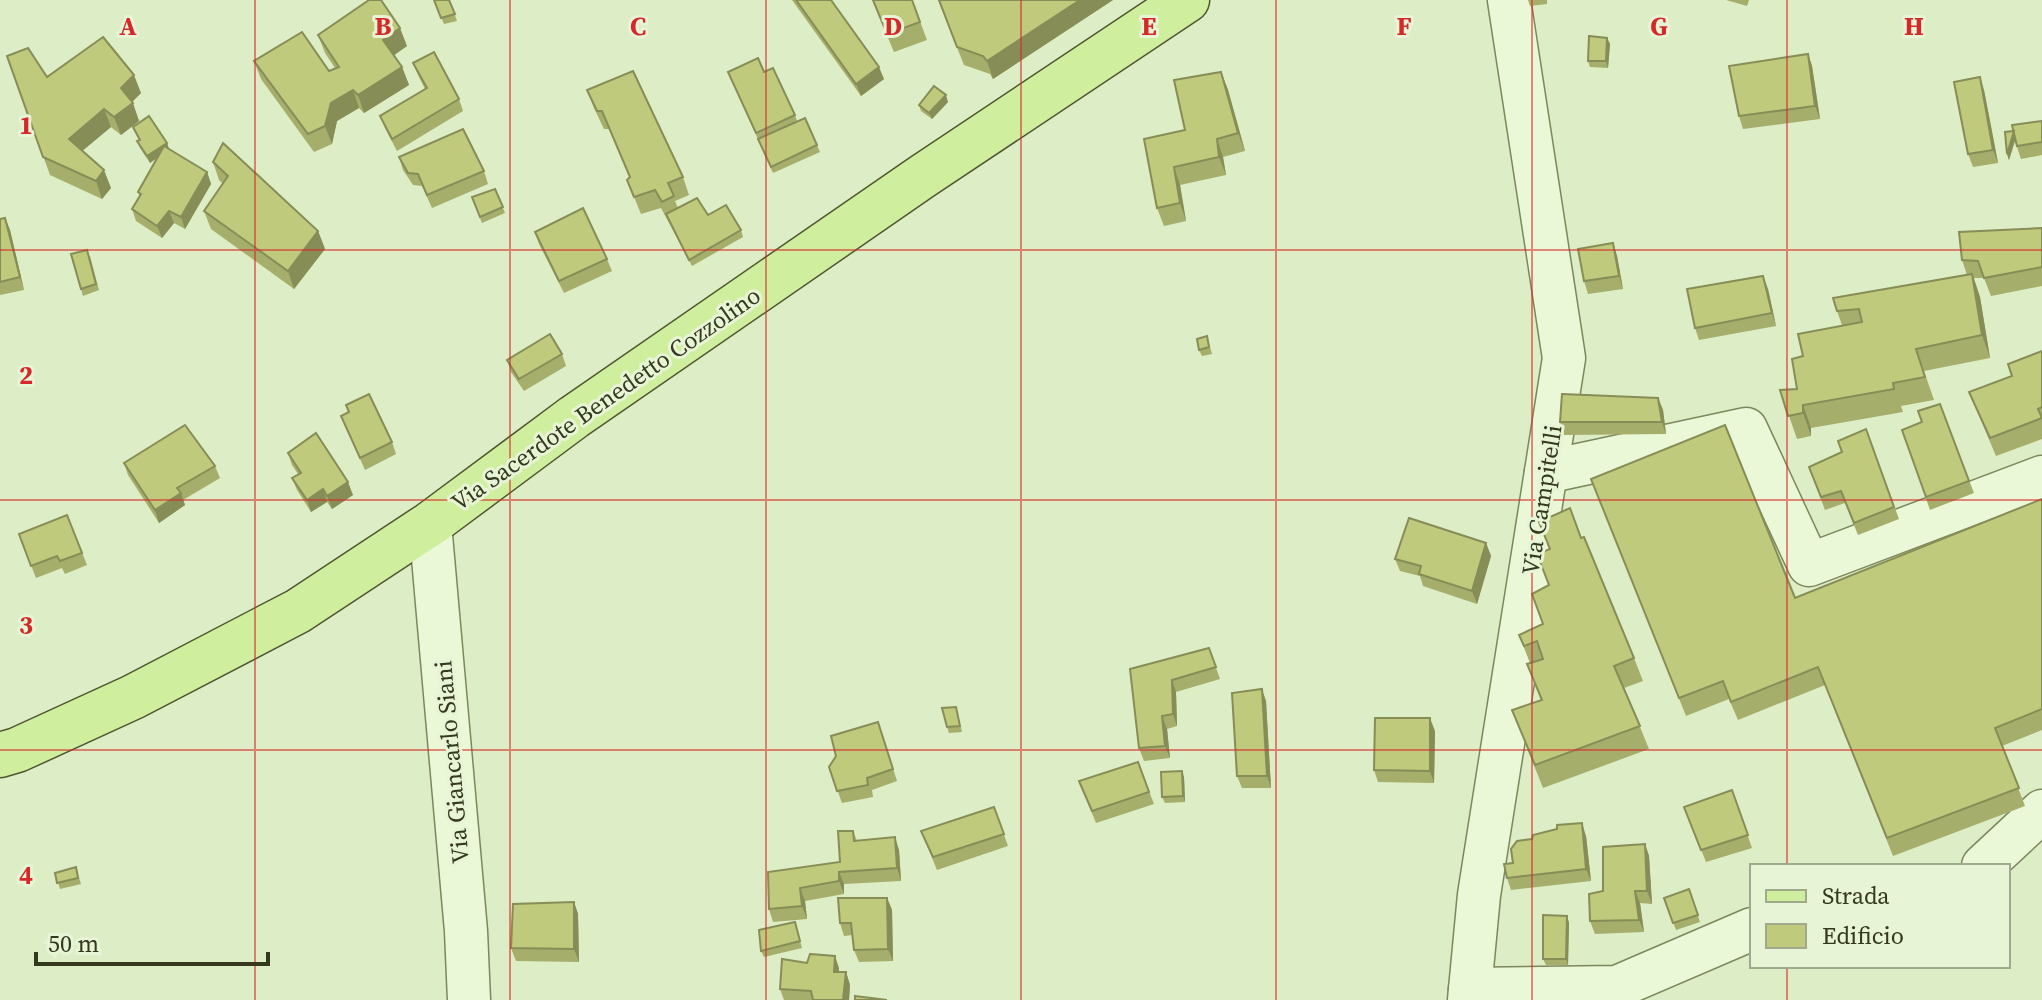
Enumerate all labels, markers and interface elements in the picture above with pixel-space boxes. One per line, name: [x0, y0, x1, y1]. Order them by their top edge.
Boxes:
text: A: [119, 8, 137, 44]
text: B: [375, 8, 392, 44]
text: C: [630, 8, 646, 44]
text: D: [884, 8, 902, 44]
text: E: [1141, 8, 1157, 44]
text: F: [1396, 8, 1412, 44]
text: G: [1650, 8, 1668, 44]
text: H: [1904, 8, 1924, 44]
text: 1: [19, 107, 33, 143]
street label: Via Sacerdote Benedetto Cozzolino: [444, 279, 767, 518]
text: 2: [19, 357, 33, 393]
street label: Via Campitelli: [1513, 423, 1570, 577]
text: 3: [19, 607, 33, 643]
street label: Via Giancarlo Siani: [426, 659, 477, 865]
text: 4: [19, 857, 33, 893]
legend: [1750, 864, 2010, 968]
text: Strada: [1822, 879, 1890, 912]
scale bar: [36, 916, 268, 966]
text: Edificio: [1822, 919, 1904, 952]
text: 50 m: [48, 927, 99, 960]

